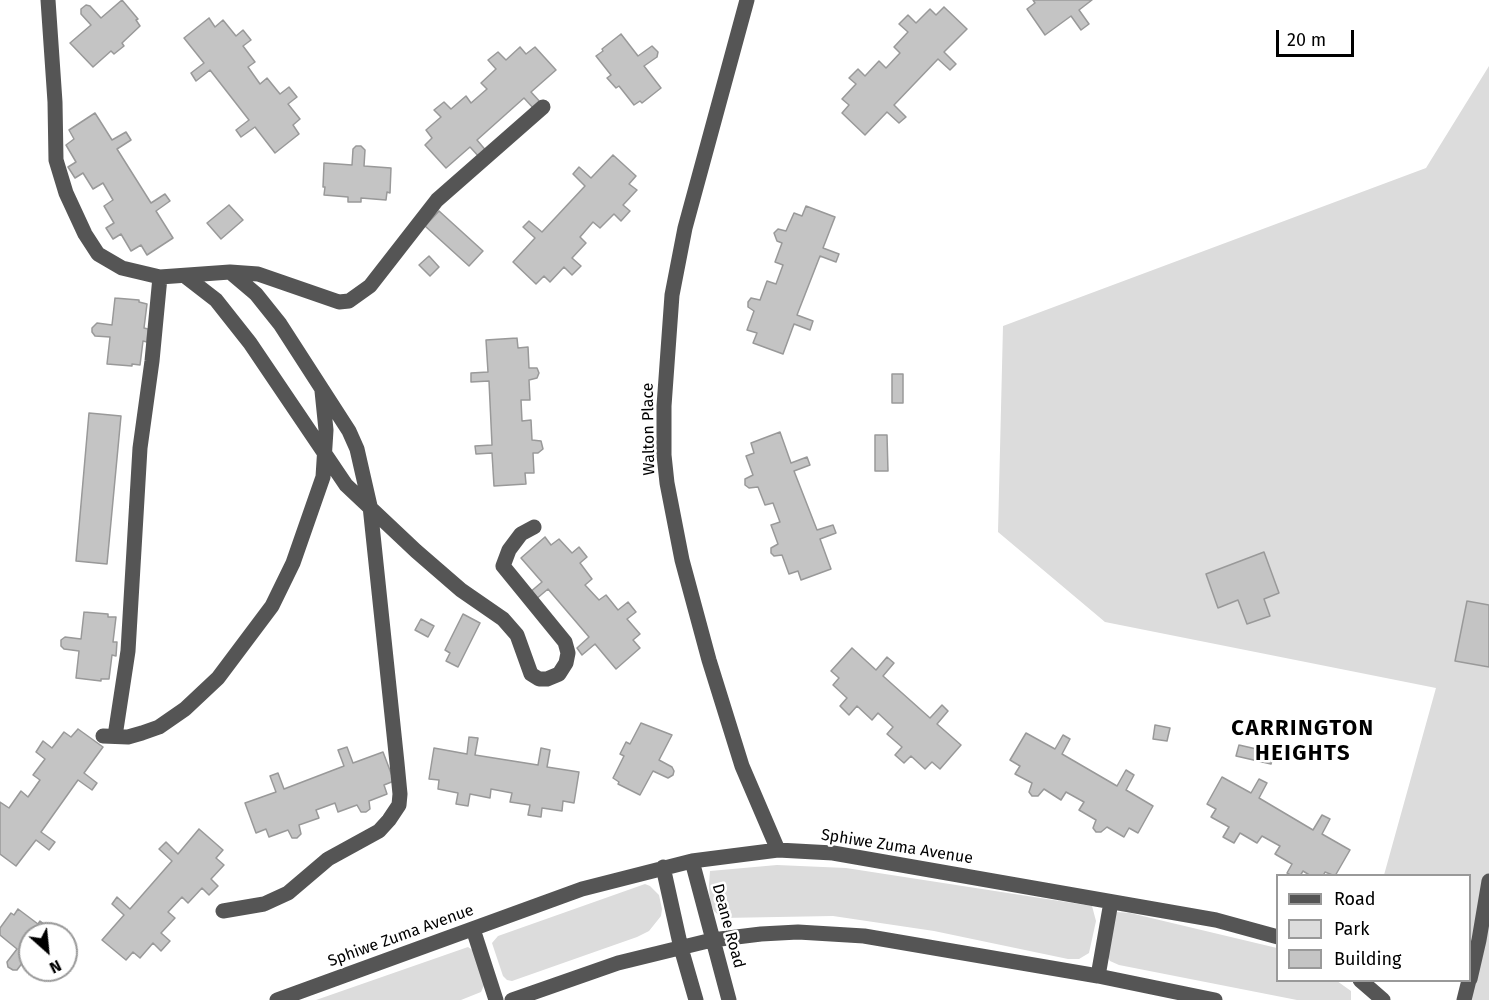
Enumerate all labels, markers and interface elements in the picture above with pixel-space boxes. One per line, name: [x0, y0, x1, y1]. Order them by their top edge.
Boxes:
scale bar: [1279, 18, 1357, 56]
text: 20 m: [1287, 29, 1326, 51]
street label: Walton Place: [639, 382, 659, 476]
district label: CARRINGTON HEIGHTS: [1231, 716, 1375, 768]
street label: Sphiwe Zuma Avenue: [820, 826, 974, 868]
legend: [1276, 874, 1471, 982]
street label: Deane Road: [707, 882, 749, 970]
text: Road: [1334, 888, 1376, 910]
street label: Sphiwe Zuma Avenue: [326, 901, 476, 971]
text: Park: [1334, 918, 1369, 940]
north arrow: [18, 922, 78, 982]
text: Building: [1334, 948, 1401, 970]
text: N: [46, 956, 65, 978]

